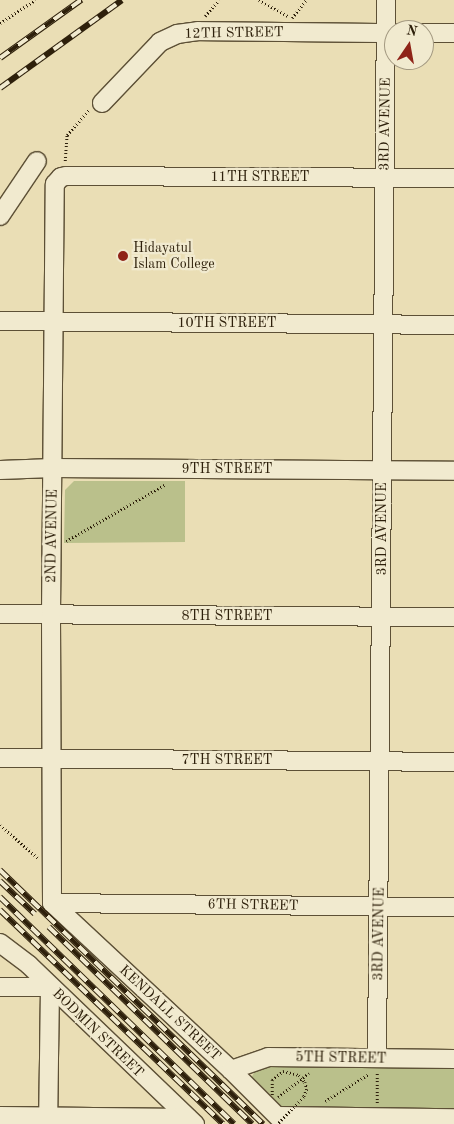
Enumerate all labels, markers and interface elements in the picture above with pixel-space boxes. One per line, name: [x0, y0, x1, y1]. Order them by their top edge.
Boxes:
north arrow: [384, 20, 434, 70]
text: N: [405, 23, 419, 39]
street label: 12TH STREET: [184, 24, 284, 42]
street label: 3RD AVENUE: [376, 77, 394, 171]
street label: 11TH STREET: [210, 169, 310, 185]
place label: Hidayatul Islam College: [133, 240, 215, 272]
marker: Hidayatul Islam College: [117, 250, 129, 262]
street label: 10TH STREET: [177, 315, 277, 331]
street label: 9TH STREET: [181, 461, 273, 477]
street label: 3RD AVENUE: [374, 482, 390, 576]
street label: 2ND AVENUE: [43, 489, 61, 583]
street label: 8TH STREET: [181, 608, 273, 624]
street label: 7TH STREET: [181, 752, 273, 768]
street label: 3RD AVENUE: [370, 887, 388, 981]
street label: 6TH STREET: [207, 896, 299, 914]
street label: KENDALL STREET: [116, 962, 224, 1064]
street label: BODMIN STREET: [49, 985, 147, 1081]
street label: 5TH STREET: [295, 1049, 387, 1067]

